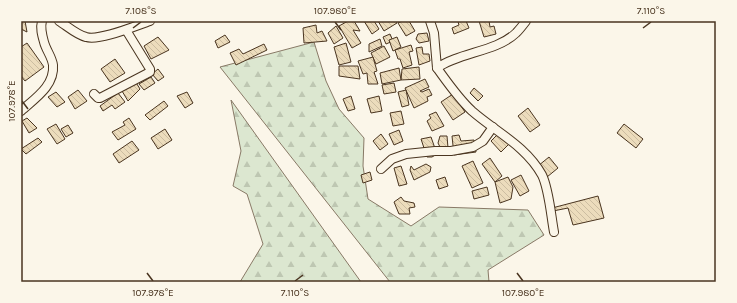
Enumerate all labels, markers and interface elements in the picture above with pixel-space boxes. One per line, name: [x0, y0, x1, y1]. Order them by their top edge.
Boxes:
text: 7.108°S: [125, 5, 157, 17]
text: 107.980°E: [314, 5, 356, 17]
text: 7.110°S: [637, 5, 665, 17]
text: 107.978°E: [6, 80, 18, 122]
text: 107.978°E: [132, 287, 174, 299]
text: 7.110°S: [281, 287, 309, 299]
text: 107.980°E: [502, 287, 544, 299]

